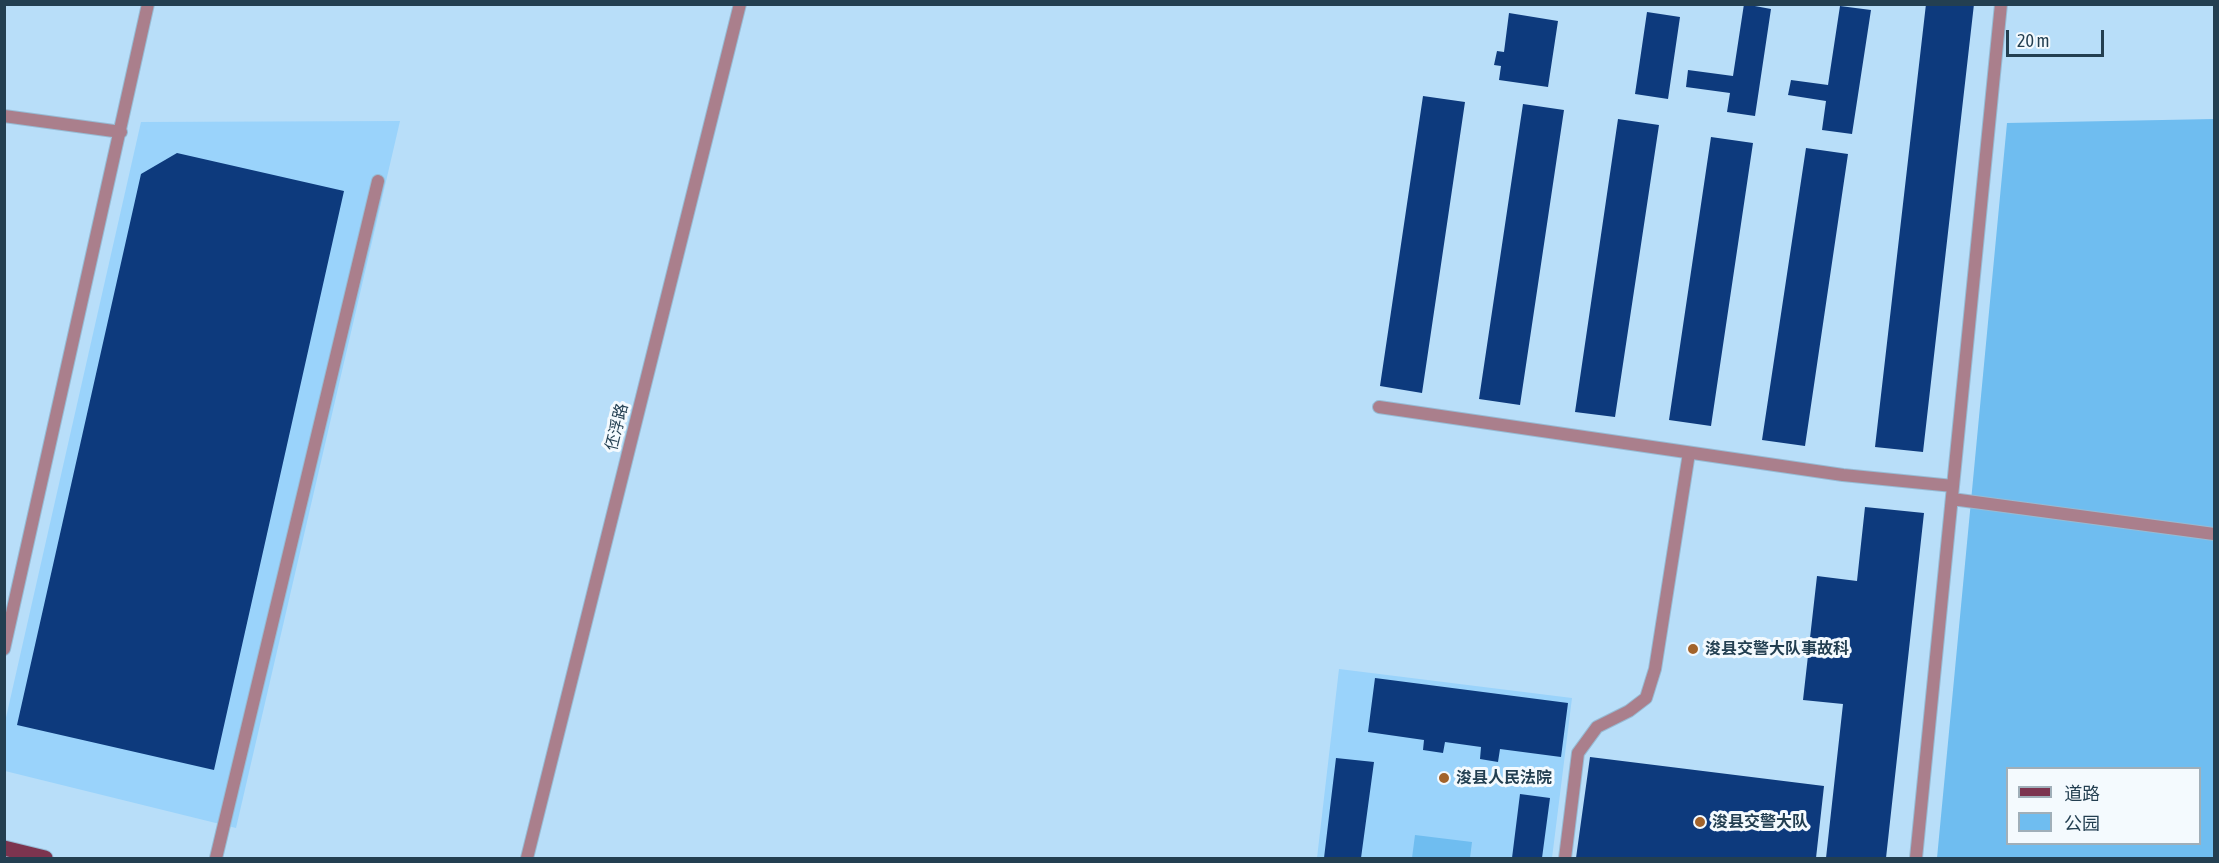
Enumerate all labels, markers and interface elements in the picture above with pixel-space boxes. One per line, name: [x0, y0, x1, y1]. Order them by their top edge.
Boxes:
scale bar: [2009, 18, 2106, 56]
text: 20 m: [2017, 30, 2049, 51]
street label: 伾浮路: [602, 401, 632, 453]
place label: 浚县交警大队事故科: [1705, 639, 1849, 659]
marker: 浚县交警大队事故科: [1686, 642, 1700, 656]
legend: [2006, 767, 2201, 845]
place label: 浚县人民法院: [1456, 768, 1552, 788]
marker: 浚县人民法院: [1437, 771, 1451, 785]
text: 道路: [2064, 783, 2100, 804]
place label: 浚县交警大队: [1712, 812, 1808, 832]
text: 公园: [2064, 813, 2100, 834]
marker: 浚县交警大队: [1693, 815, 1707, 829]

